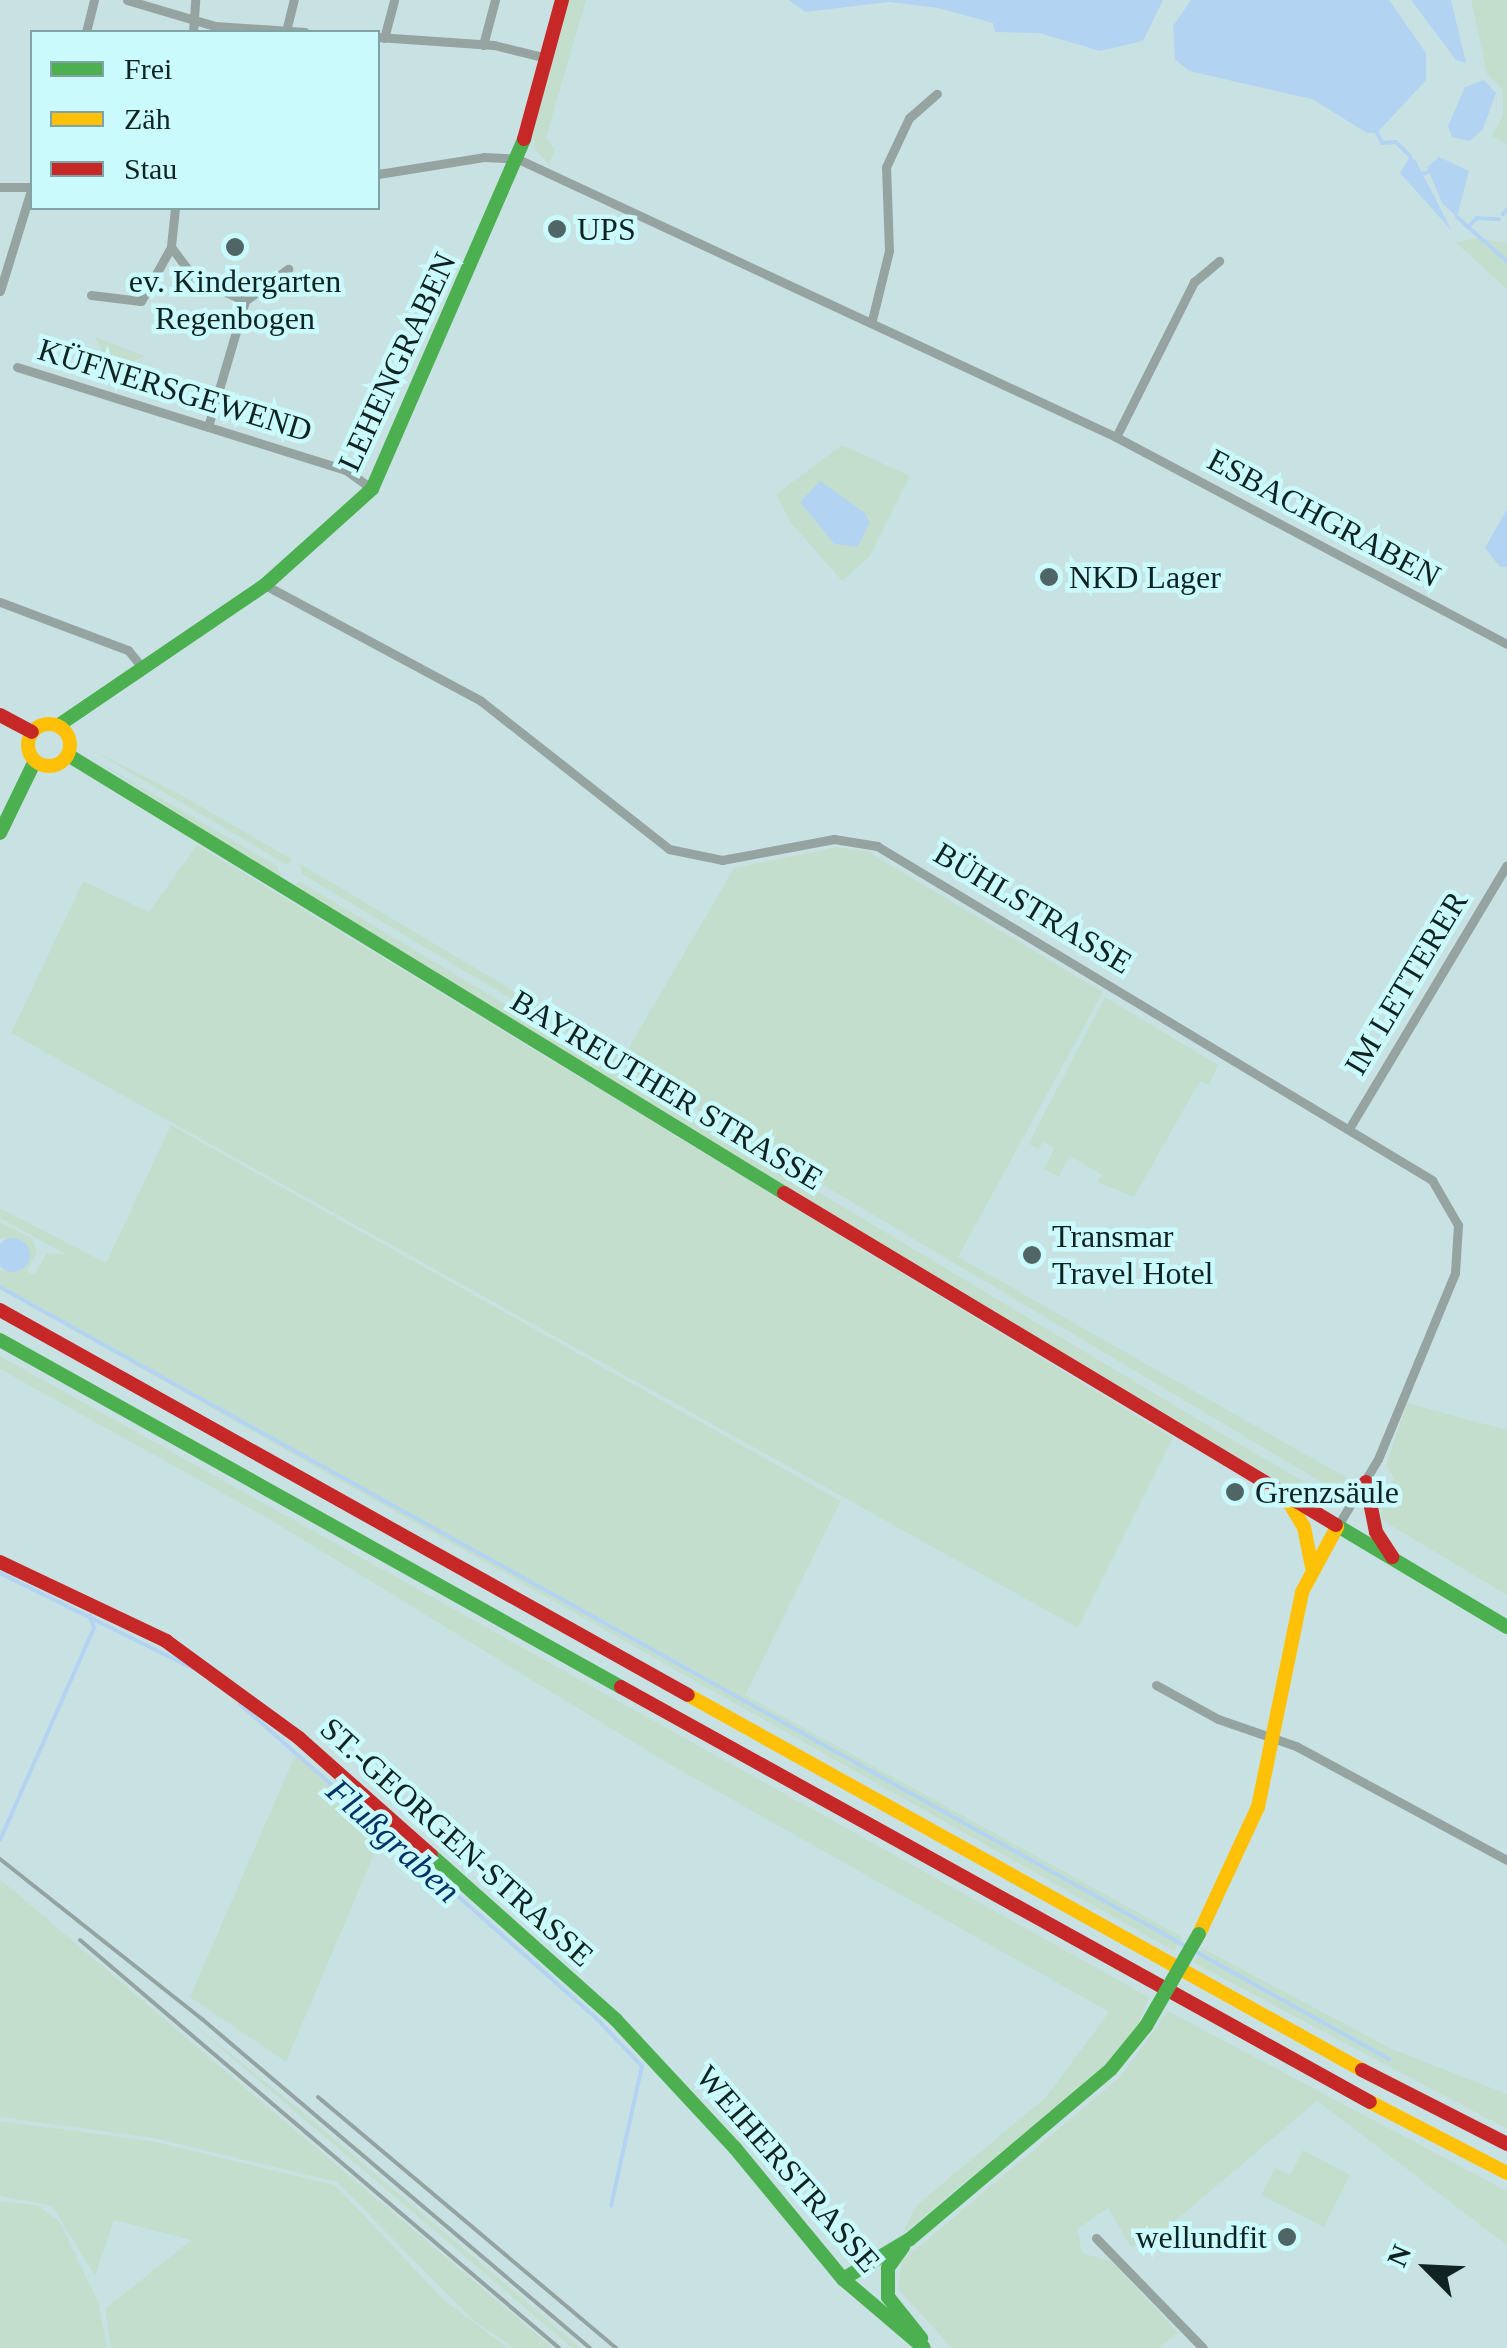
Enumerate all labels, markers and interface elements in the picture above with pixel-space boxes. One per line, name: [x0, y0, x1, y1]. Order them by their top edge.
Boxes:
legend: [30, 30, 380, 210]
text: Frei: [124, 52, 172, 85]
text: Zäh: [124, 102, 171, 135]
text: Stau: [124, 152, 177, 185]
place label: UPS: [577, 210, 636, 248]
marker: UPS: [546, 218, 568, 240]
marker: ev. Kindergarten Regenbogen: [224, 236, 246, 258]
street label: LEHENGRABEN: [330, 247, 464, 477]
place label: ev. Kindergarten Regenbogen: [129, 263, 341, 338]
street label: KÜFNERSGEWEND: [33, 330, 317, 450]
street label: ESBACHGRABEN: [1201, 441, 1447, 595]
place label: NKD Lager: [1069, 558, 1221, 596]
marker: NKD Lager: [1038, 566, 1060, 588]
street label: BÜHLSTRASSE: [927, 834, 1139, 982]
street label: IM LETTERER: [1336, 884, 1476, 1082]
street label: BAYREUTHER STRASSE: [504, 982, 830, 1198]
place label: Transmar Travel Hotel: [1052, 1218, 1213, 1293]
marker: Transmar Travel Hotel: [1021, 1244, 1043, 1266]
place label: Grenzsäule: [1255, 1473, 1399, 1511]
marker: Grenzsäule: [1224, 1481, 1246, 1503]
street label: ST.-GEORGEN-STRASSE: [313, 1709, 601, 1975]
water label: Flußgraben: [318, 1770, 468, 1912]
street label: WEIHERSTRASSE: [688, 2058, 888, 2280]
place label: wellundfit: [1135, 2218, 1267, 2256]
north arrow: [1377, 2218, 1477, 2318]
marker: wellundfit: [1276, 2226, 1298, 2248]
text: N: [1381, 2240, 1417, 2271]

